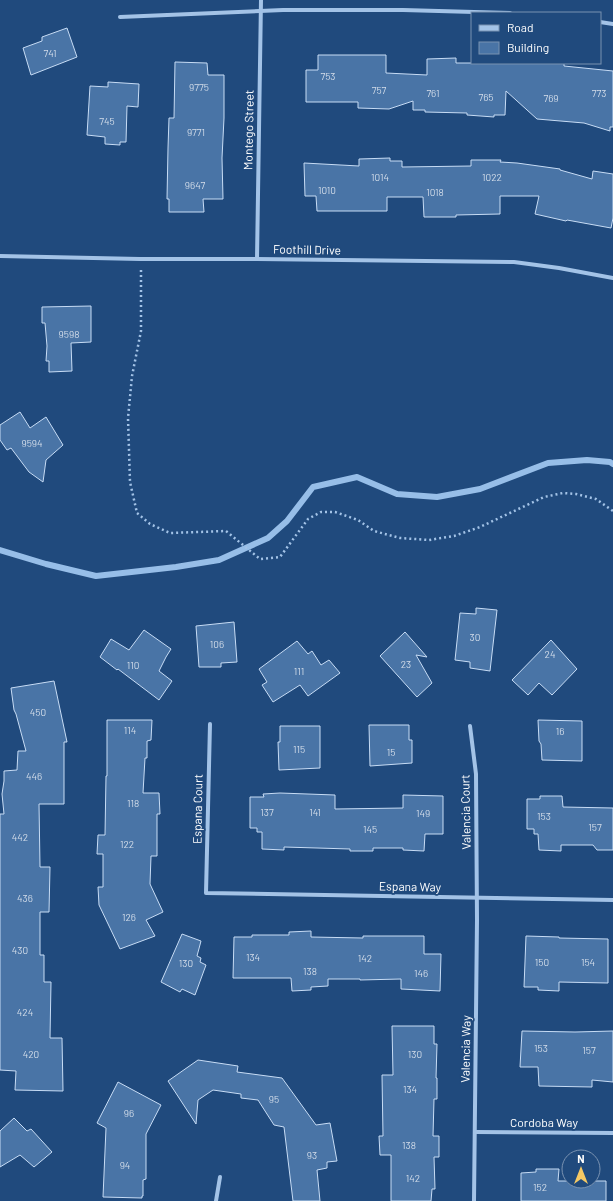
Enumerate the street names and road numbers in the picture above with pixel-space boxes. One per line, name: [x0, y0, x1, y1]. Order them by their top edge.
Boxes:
street label: Montego Street: [240, 90, 256, 170]
street label: Foothill Drive: [273, 241, 341, 257]
street label: Espana Court: [189, 774, 205, 844]
street label: Valencia Court: [457, 774, 473, 850]
street label: Espana Way: [379, 878, 442, 894]
street label: Valencia Way: [457, 1015, 473, 1083]
street label: Cordoba Way: [510, 1115, 578, 1129]

